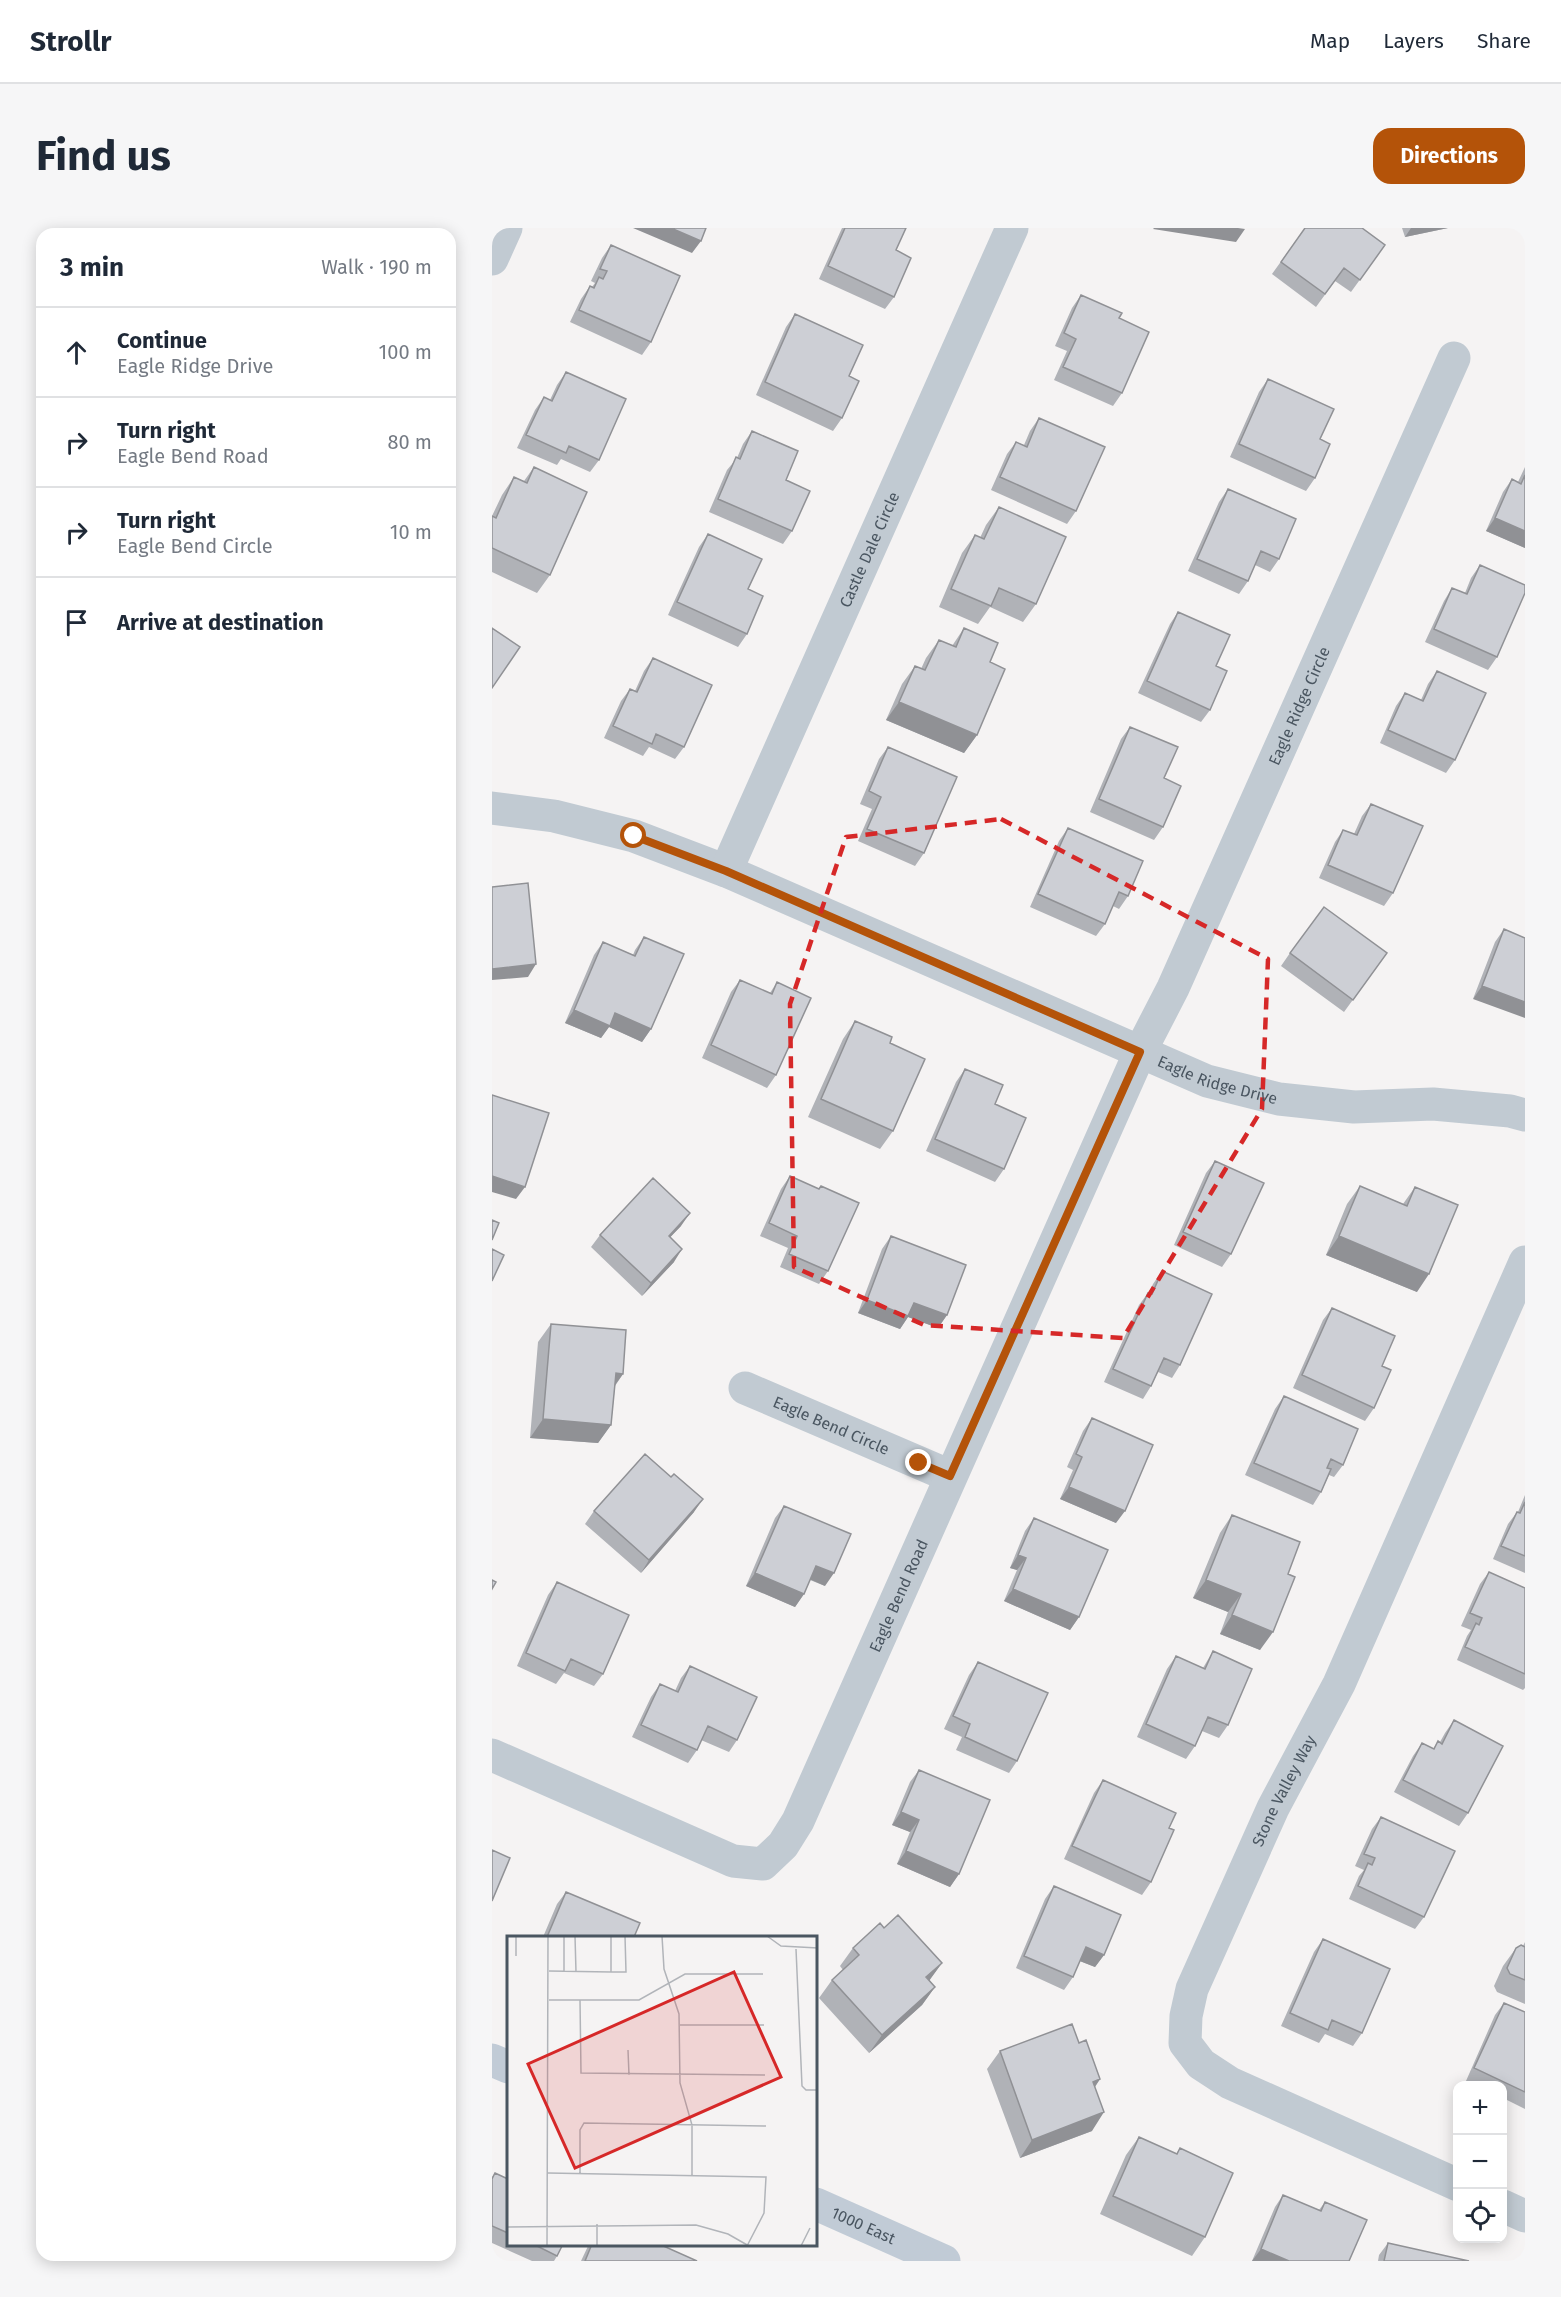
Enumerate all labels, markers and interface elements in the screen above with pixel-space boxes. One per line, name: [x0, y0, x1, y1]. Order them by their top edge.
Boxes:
text: Strollr: [30, 25, 111, 58]
text: Map: [1310, 28, 1350, 54]
text: Layers: [1383, 28, 1444, 54]
text: Share: [1477, 28, 1531, 54]
button: Directions: [1373, 128, 1525, 184]
text: Find us: [36, 131, 171, 181]
text: 3 min: [60, 252, 124, 283]
text: Walk · 190 m: [321, 255, 432, 279]
text: Continue: [117, 327, 207, 354]
icon: ahead: [60, 336, 93, 369]
text: 100 m: [379, 340, 432, 364]
text: Eagle Ridge Drive: [117, 354, 273, 378]
text: Turn right: [117, 417, 216, 444]
icon: right: [60, 426, 93, 459]
text: 80 m: [387, 430, 432, 454]
text: Eagle Bend Road: [117, 444, 269, 468]
street label: Castle Dale Circle: [835, 489, 903, 610]
text: Turn right: [117, 507, 216, 534]
icon: right: [60, 516, 93, 549]
text: 10 m: [390, 520, 432, 544]
text: Eagle Bend Circle: [117, 534, 273, 558]
icon: arrive: [60, 606, 93, 639]
text: Arrive at destination: [117, 609, 324, 636]
street label: Eagle Ridge Circle: [1264, 643, 1334, 768]
route start: [620, 822, 646, 848]
street label: Eagle Ridge Drive: [1155, 1051, 1280, 1108]
street label: Eagle Bend Circle: [770, 1392, 892, 1458]
route end: [905, 1449, 931, 1475]
street label: Eagle Bend Road: [865, 1536, 932, 1655]
street label: Stone Valley Way: [1248, 1732, 1320, 1849]
inset map: [507, 1936, 818, 2246]
map controls: [1453, 2081, 1507, 2243]
button: +: [1453, 2081, 1507, 2135]
button: −: [1453, 2135, 1507, 2189]
button: locate: [1453, 2189, 1507, 2243]
street label: 1000 East: [828, 2203, 899, 2248]

